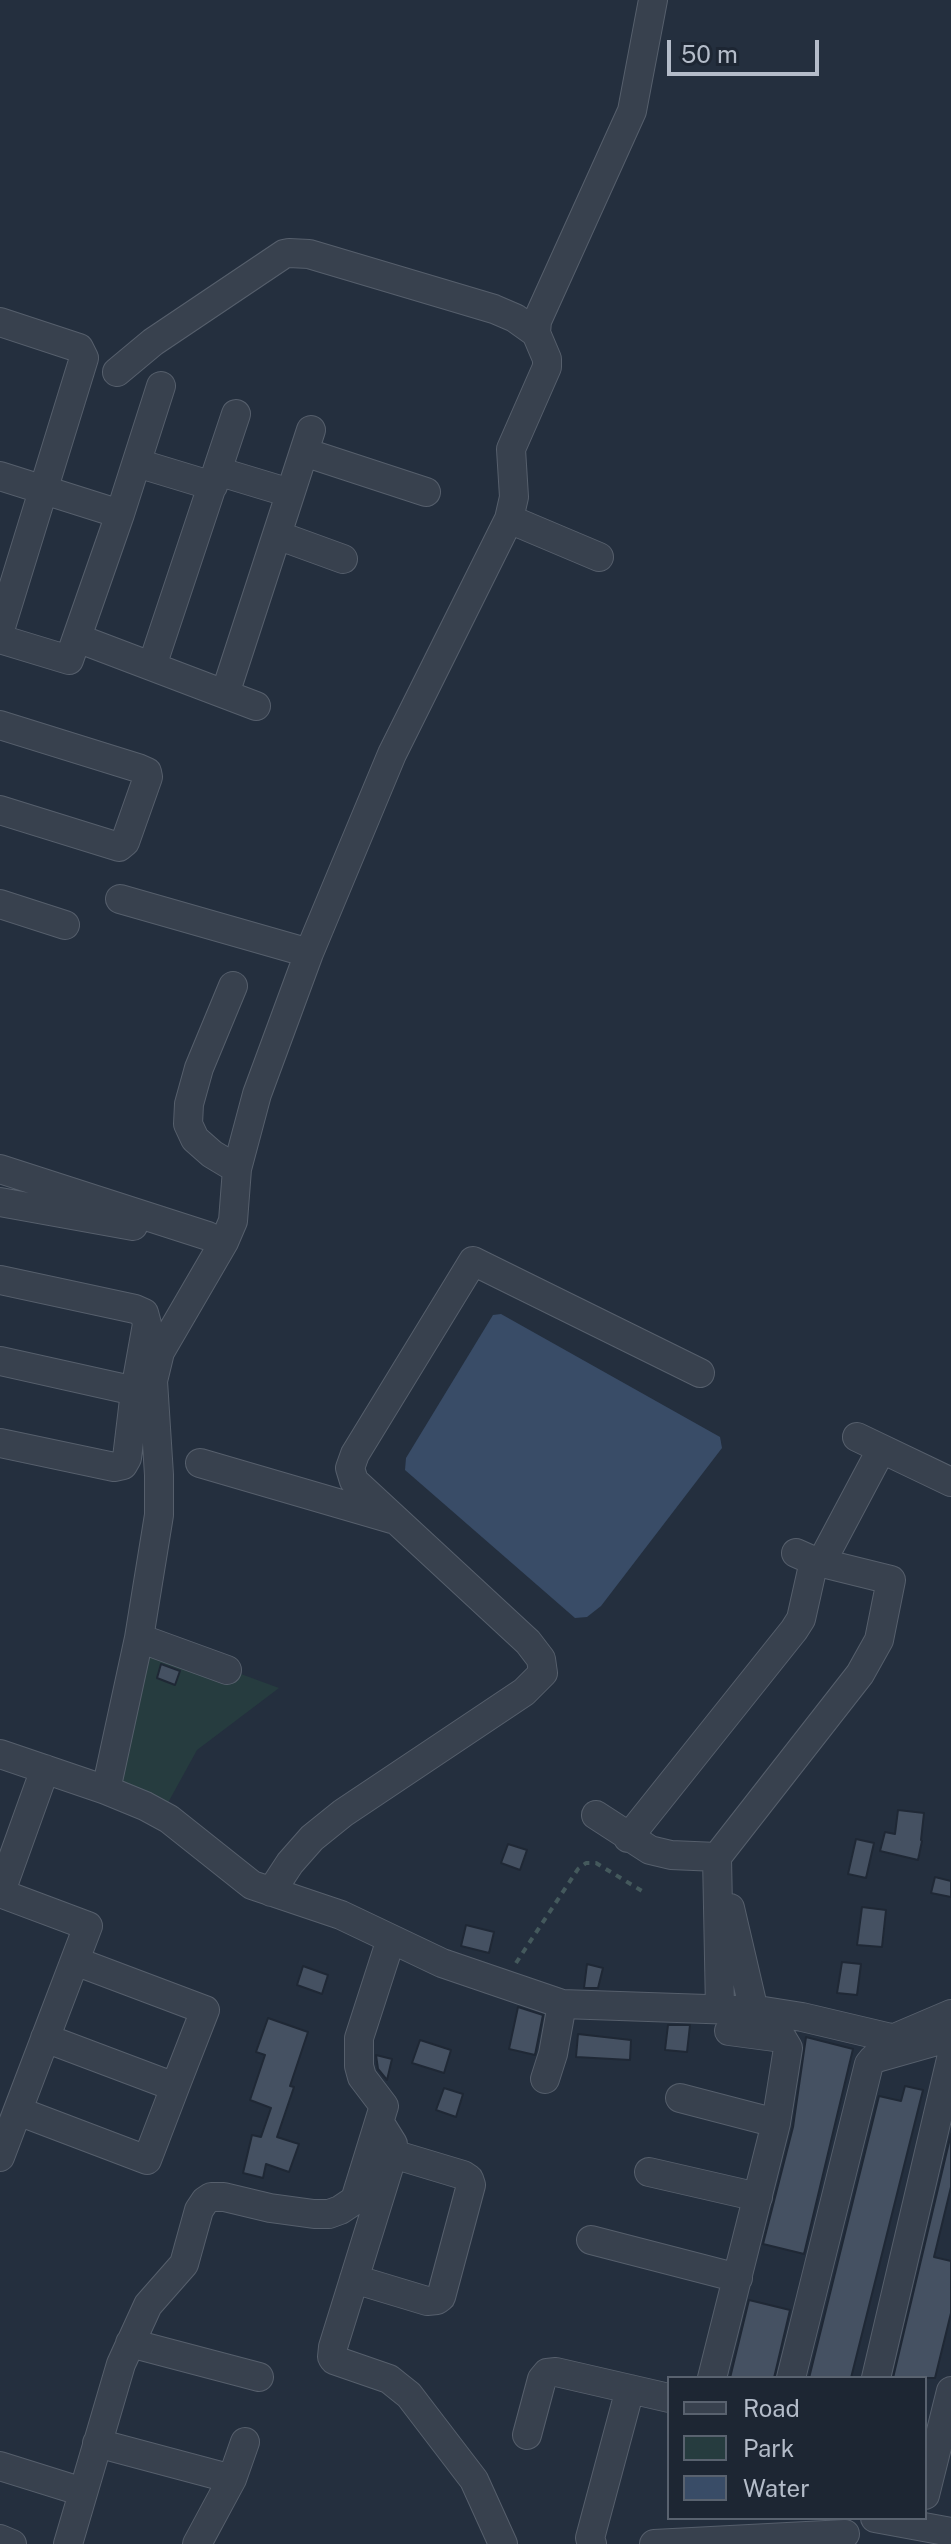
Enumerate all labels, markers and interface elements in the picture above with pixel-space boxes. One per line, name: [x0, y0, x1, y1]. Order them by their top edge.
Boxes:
scale bar: [671, 24, 823, 74]
text: 50 m: [681, 40, 738, 68]
legend: [667, 2376, 927, 2520]
text: Road: [743, 2394, 800, 2422]
text: Park: [743, 2434, 794, 2462]
text: Water: [743, 2474, 810, 2502]

